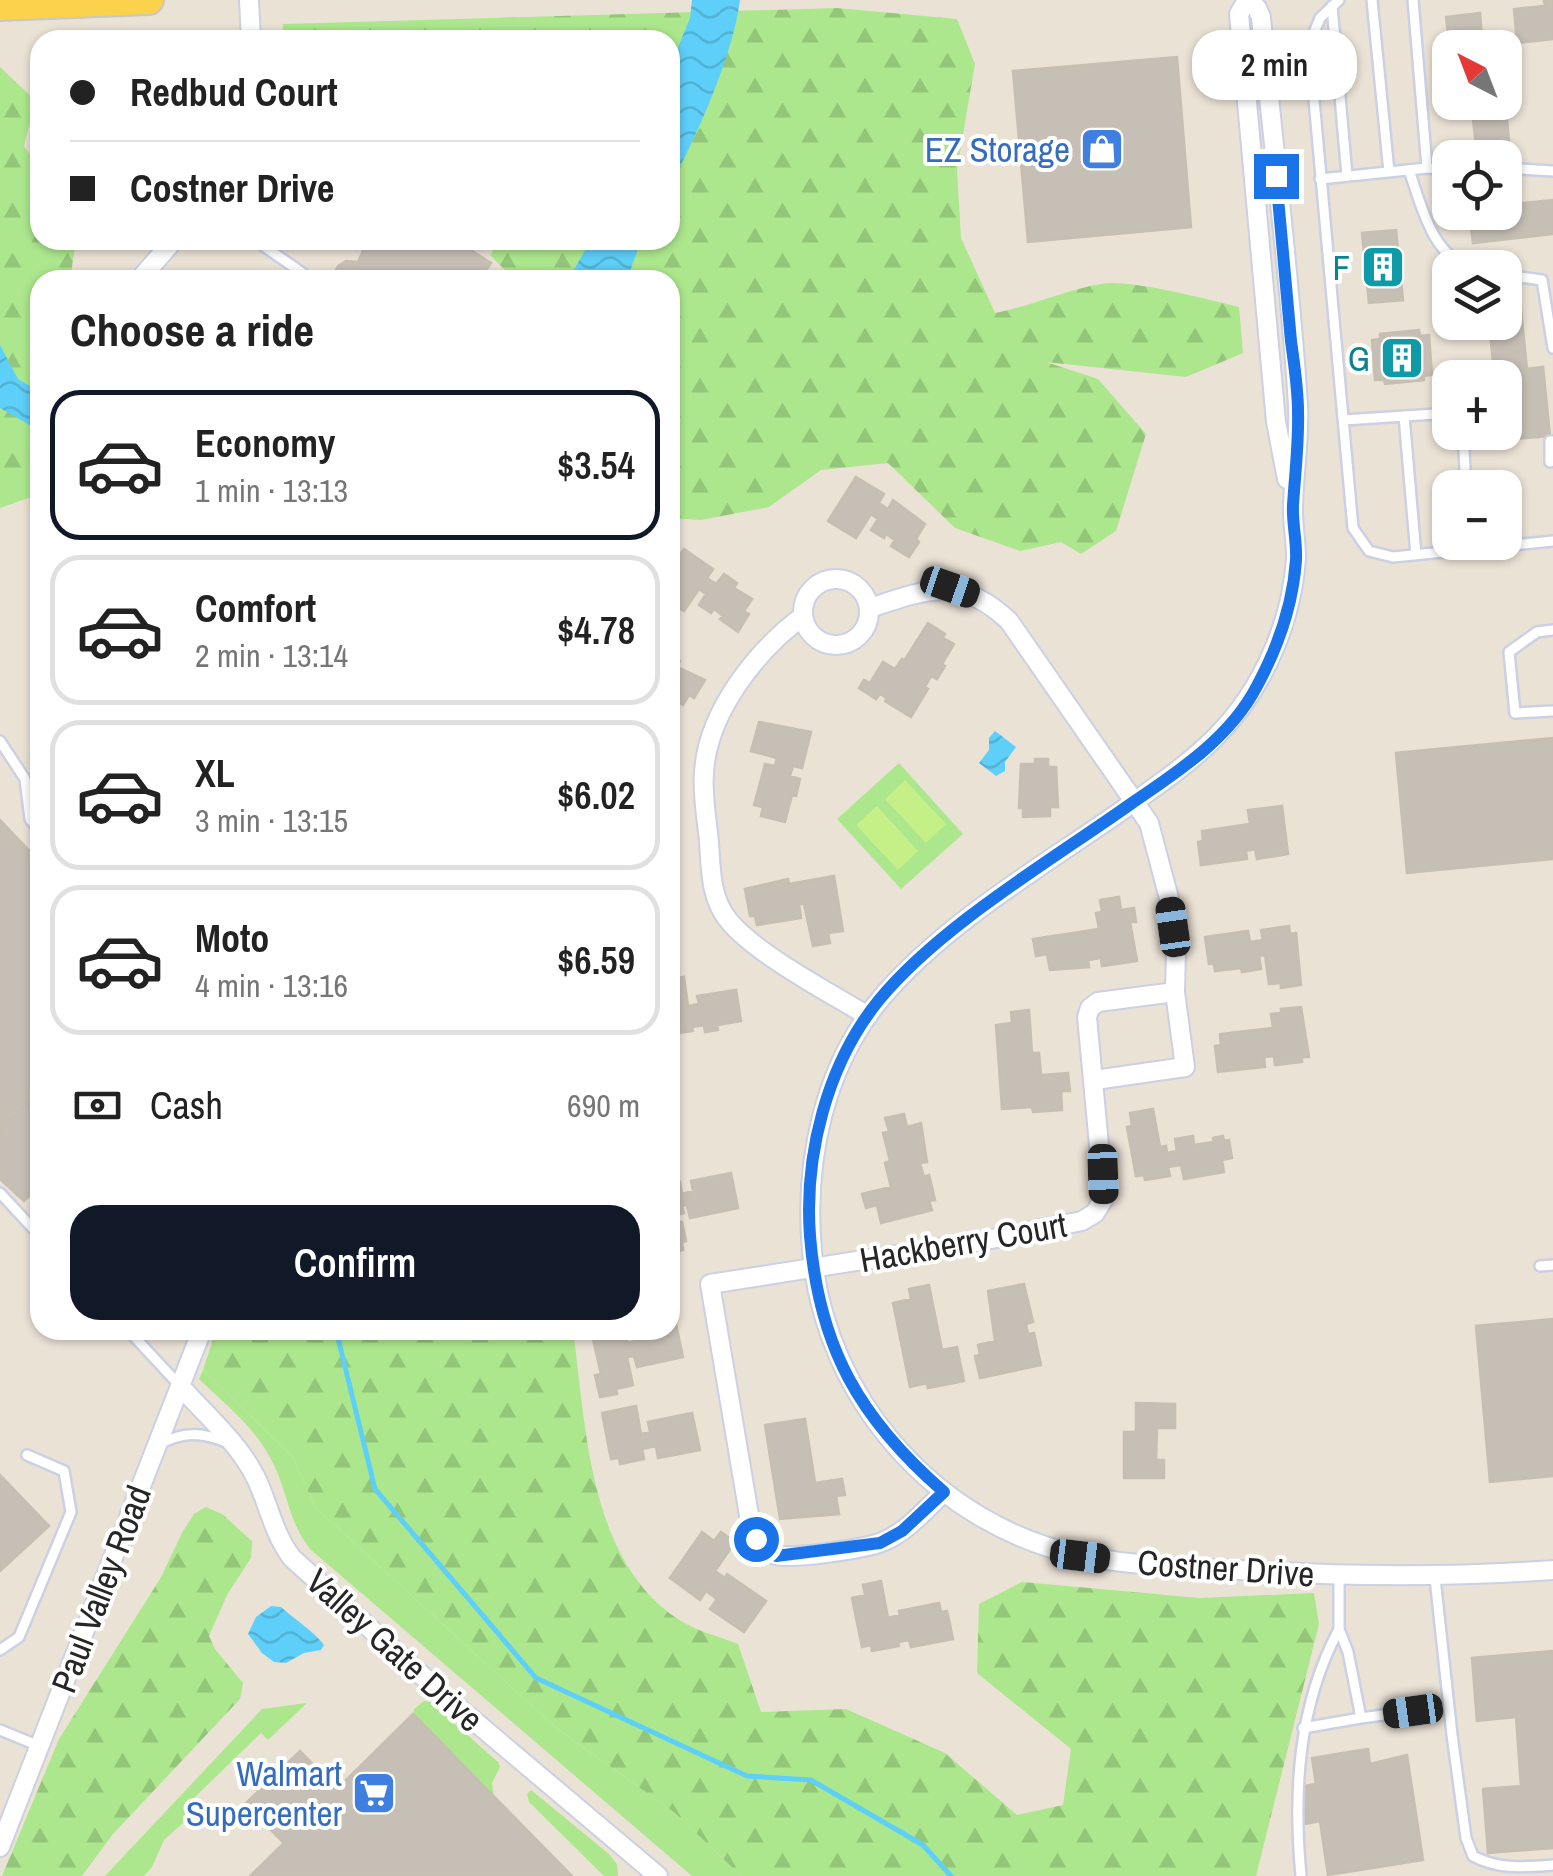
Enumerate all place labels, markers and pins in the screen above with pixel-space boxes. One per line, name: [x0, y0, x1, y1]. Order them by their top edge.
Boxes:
place label: EZ Storage: [925, 126, 1070, 173]
shop icon: EZ Storage: [1079, 126, 1125, 172]
place label: F: [1332, 244, 1350, 291]
building icon: F: [1360, 244, 1406, 290]
place label: G: [1348, 335, 1370, 382]
building icon: G: [1379, 335, 1425, 381]
place label: Walmart Supercenter: [186, 1750, 342, 1837]
supermarket icon: Walmart Supercenter: [351, 1770, 397, 1816]

